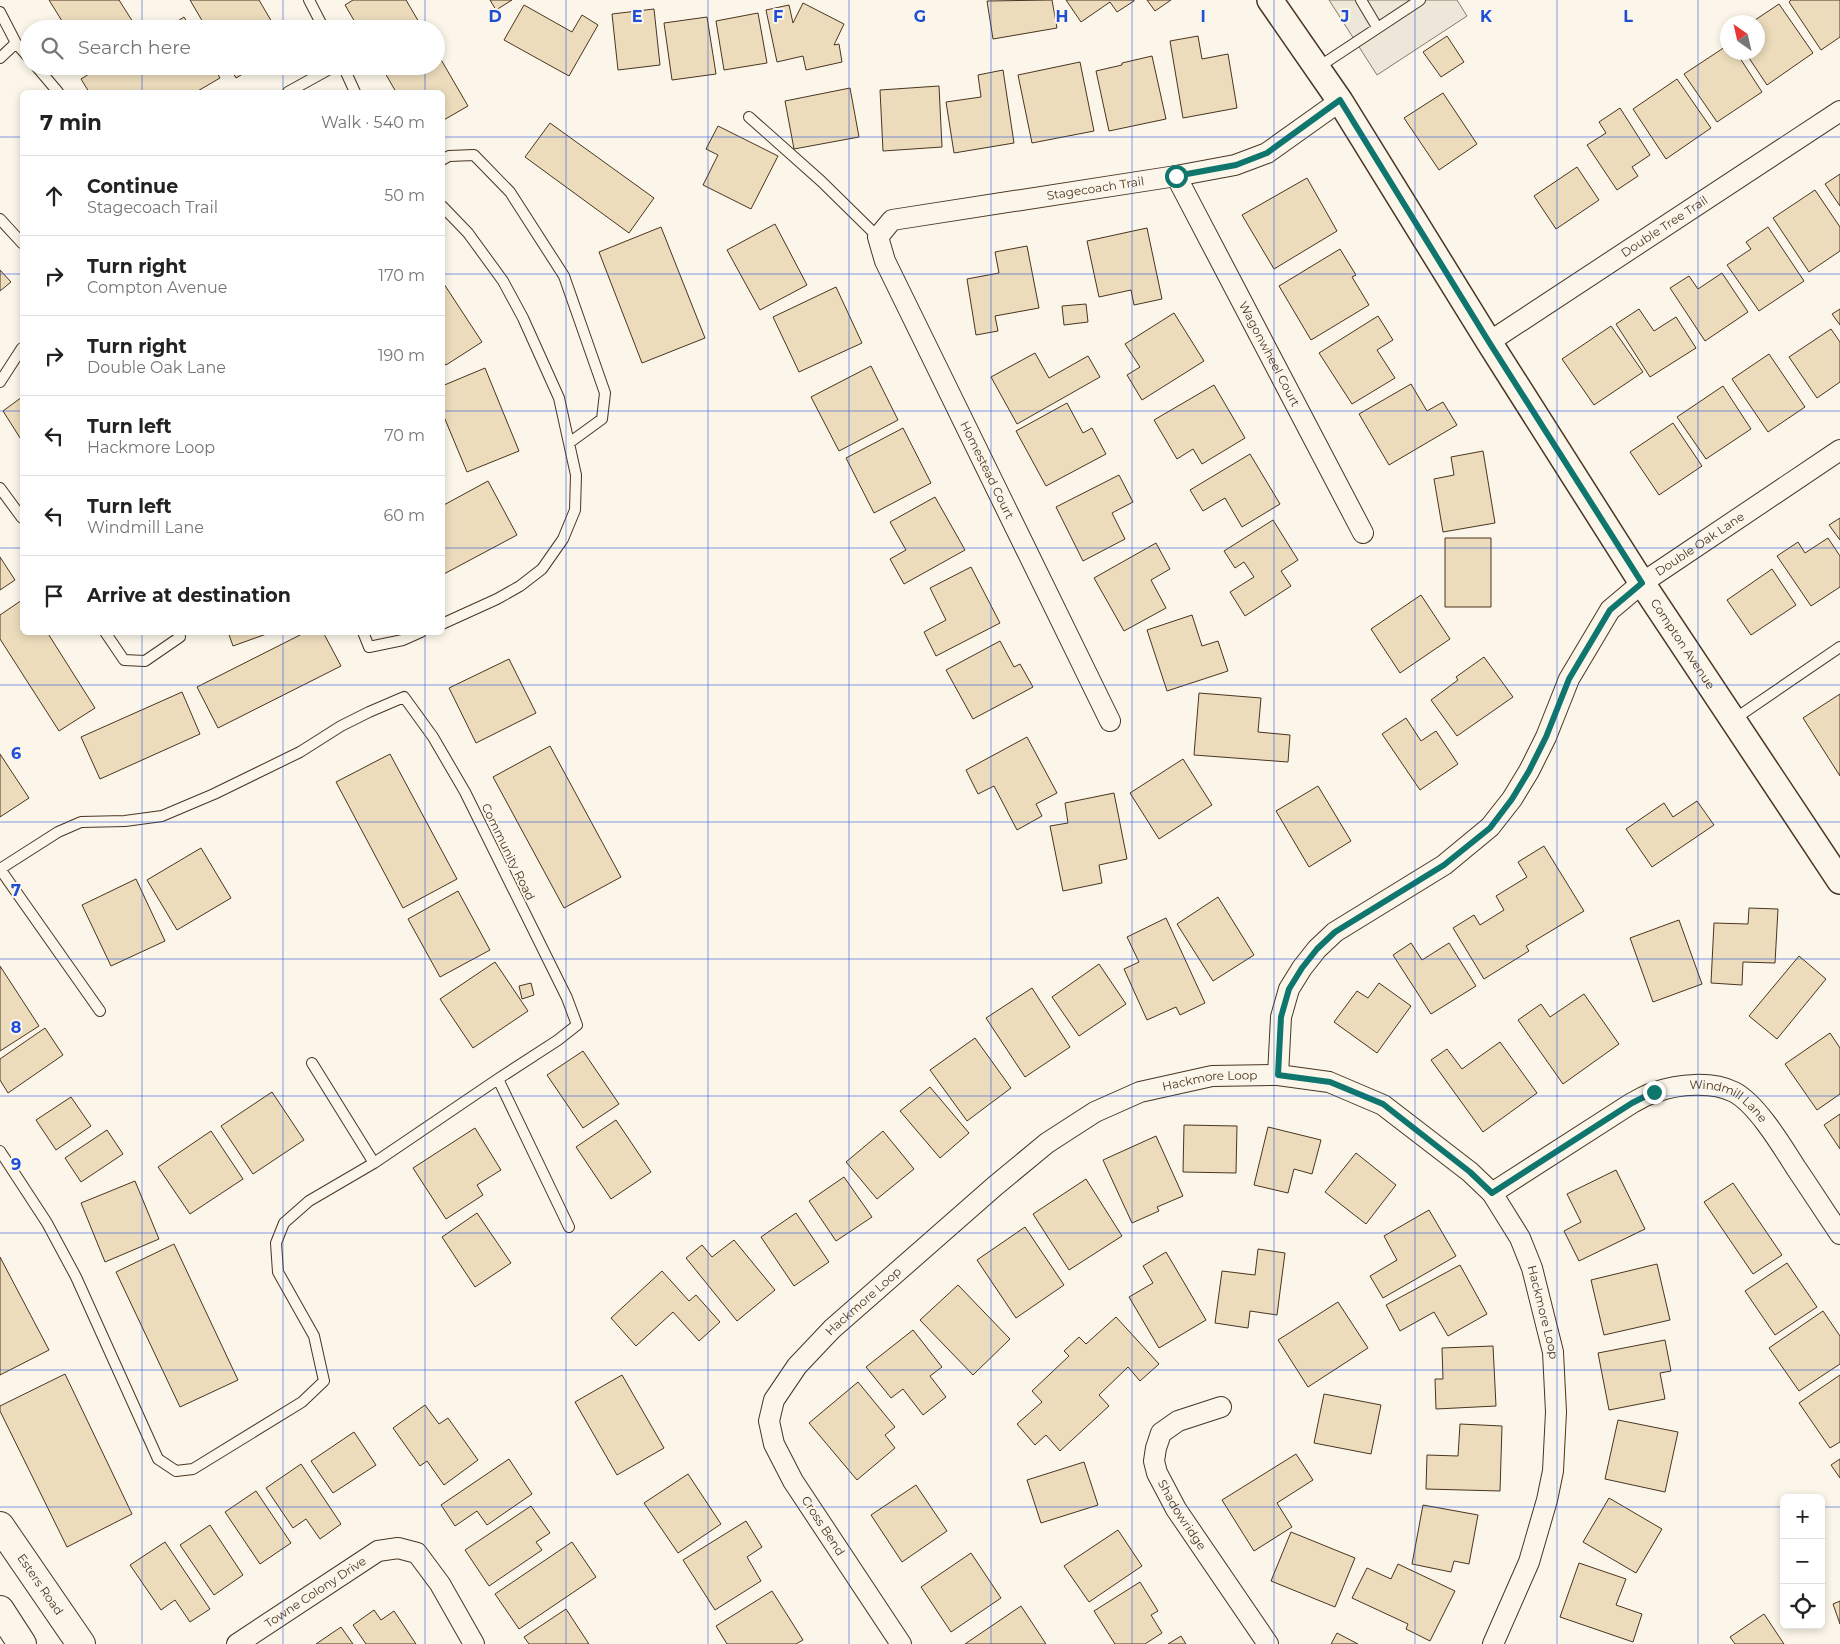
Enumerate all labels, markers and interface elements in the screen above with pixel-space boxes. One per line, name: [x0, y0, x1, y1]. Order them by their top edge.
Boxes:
text: D: [488, 7, 502, 26]
text: E: [632, 7, 642, 26]
text: F: [773, 7, 783, 26]
text: G: [914, 7, 926, 26]
text: H: [1056, 7, 1068, 26]
text: I: [1200, 7, 1206, 26]
text: J: [1340, 7, 1349, 26]
text: K: [1480, 7, 1493, 26]
text: L: [1623, 7, 1633, 26]
north arrow: [1720, 15, 1765, 60]
search box: [20, 20, 445, 75]
icon: search: [38, 34, 66, 62]
text: Search here: [78, 36, 191, 59]
text: 7 min: [40, 110, 102, 135]
text: Walk · 540 m: [321, 113, 425, 132]
route start: [1165, 165, 1188, 188]
street label: Stagecoach Trail: [1046, 173, 1145, 203]
text: Continue: [87, 175, 178, 198]
icon: ahead: [40, 182, 68, 210]
text: 50 m: [384, 186, 425, 205]
street label: Double Tree Trail: [1618, 192, 1710, 260]
text: Stagecoach Trail: [87, 198, 218, 217]
text: Turn right: [87, 255, 187, 278]
icon: right: [40, 262, 68, 290]
text: 170 m: [378, 266, 425, 285]
text: Compton Avenue: [87, 278, 227, 297]
street label: Wagonwheel Court: [1236, 299, 1304, 409]
text: Turn right: [87, 335, 187, 358]
icon: right: [40, 342, 68, 370]
text: 190 m: [378, 346, 425, 365]
text: Double Oak Lane: [87, 358, 226, 377]
text: Turn left: [87, 415, 172, 438]
street label: Homestead Court: [957, 418, 1018, 521]
icon: left: [40, 422, 68, 450]
text: 70 m: [384, 426, 425, 445]
text: Hackmore Loop: [87, 438, 215, 457]
text: Turn left: [87, 495, 172, 518]
icon: left: [40, 502, 68, 530]
text: 60 m: [383, 506, 425, 525]
street label: Double Oak Lane: [1652, 508, 1747, 579]
text: Windmill Lane: [87, 518, 204, 537]
icon: arrive: [40, 582, 68, 610]
text: Arrive at destination: [87, 584, 291, 607]
street label: Compton Avenue: [1648, 596, 1718, 692]
text: 6: [11, 744, 21, 763]
street label: Community Road: [478, 801, 538, 903]
text: 7: [11, 881, 21, 900]
text: 8: [11, 1018, 21, 1037]
street label: Hackmore Loop: [1161, 1067, 1257, 1094]
street label: Windmill Lane: [1689, 1077, 1771, 1125]
route end: [1643, 1081, 1666, 1104]
text: 9: [11, 1155, 21, 1174]
street label: Hackmore Loop: [822, 1264, 904, 1338]
street label: Hackmore Loop: [1525, 1264, 1561, 1359]
street label: Shadowridge: [1155, 1477, 1210, 1553]
street label: Cross Bend: [799, 1493, 848, 1558]
map controls: [1780, 1494, 1825, 1629]
button: +: [1780, 1494, 1825, 1539]
button: −: [1780, 1539, 1825, 1584]
street label: Esters Road: [14, 1551, 67, 1618]
street label: Towne Colony Drive: [262, 1553, 369, 1631]
button: locate: [1780, 1584, 1825, 1629]

